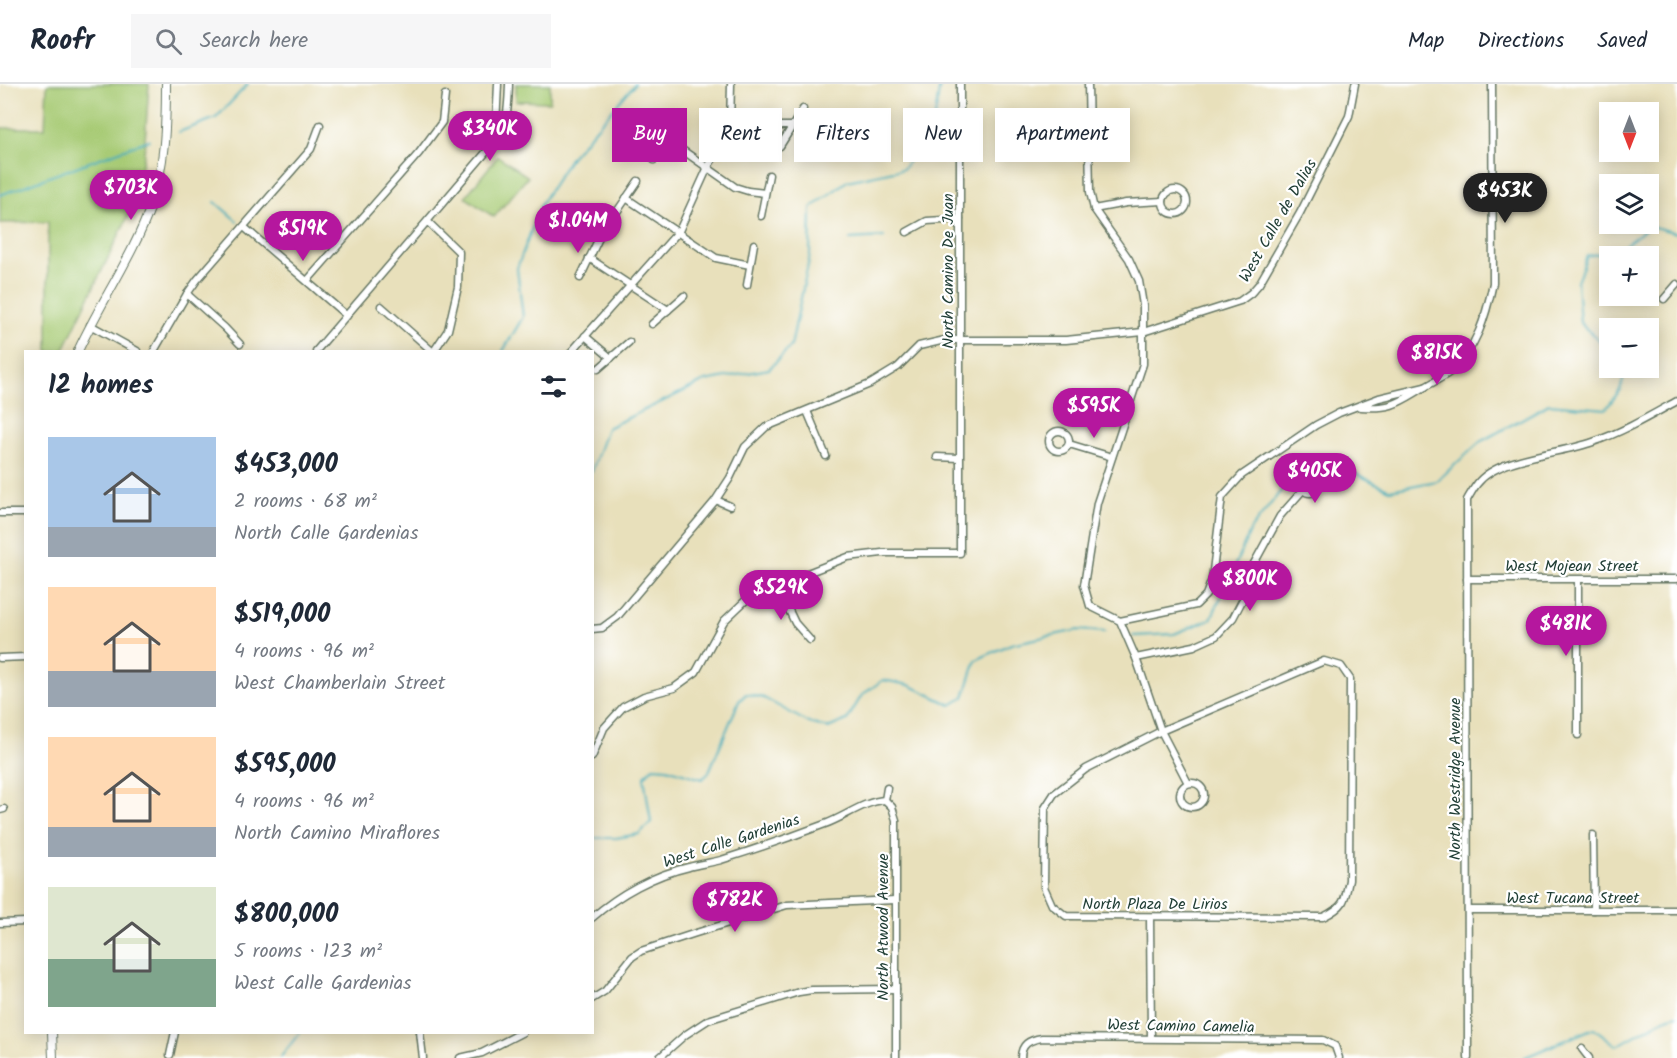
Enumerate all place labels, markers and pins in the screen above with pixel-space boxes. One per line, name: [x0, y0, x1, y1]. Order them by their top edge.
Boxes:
pin: $340K: [448, 111, 532, 162]
pin: $703K: [89, 170, 173, 221]
pin: $453K: [1463, 173, 1547, 224]
pin: $1.04M: [529, 203, 627, 254]
pin: $519K: [261, 211, 345, 262]
pin: $815K: [1395, 335, 1479, 386]
pin: $595K: [1052, 388, 1136, 439]
pin: $405K: [1273, 453, 1357, 504]
pin: $800K: [1208, 561, 1292, 612]
pin: $529K: [739, 570, 823, 621]
pin: $481K: [1524, 606, 1608, 657]
pin: $782K: [693, 882, 777, 933]

